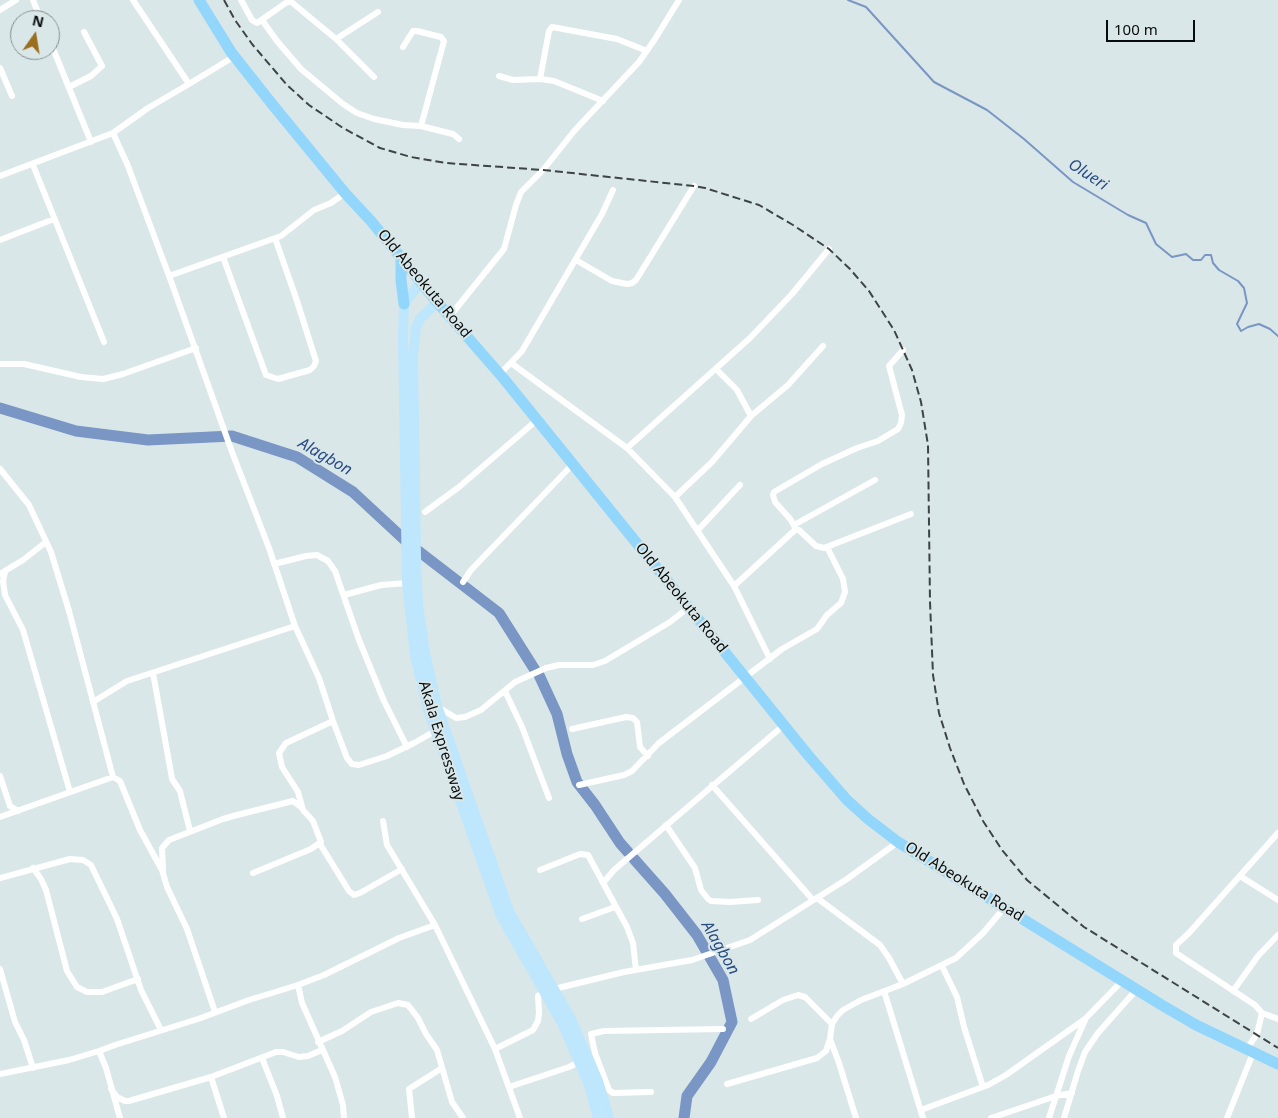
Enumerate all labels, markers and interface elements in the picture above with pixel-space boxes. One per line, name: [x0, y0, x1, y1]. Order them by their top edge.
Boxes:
north arrow: [10, 10, 60, 60]
text: N: [31, 10, 46, 31]
scale bar: [1108, 10, 1197, 42]
text: 100 m: [1114, 19, 1158, 39]
water label: Olueri: [1065, 155, 1111, 195]
street label: Old Abeokuta Road: [373, 226, 475, 342]
water label: Alagbon: [295, 434, 355, 480]
street label: Old Abeokuta Road: [631, 539, 731, 657]
street label: Akala Expressway: [414, 679, 468, 803]
street label: Old Abeokuta Road: [902, 838, 1026, 926]
water label: Alagbon: [697, 918, 743, 978]

